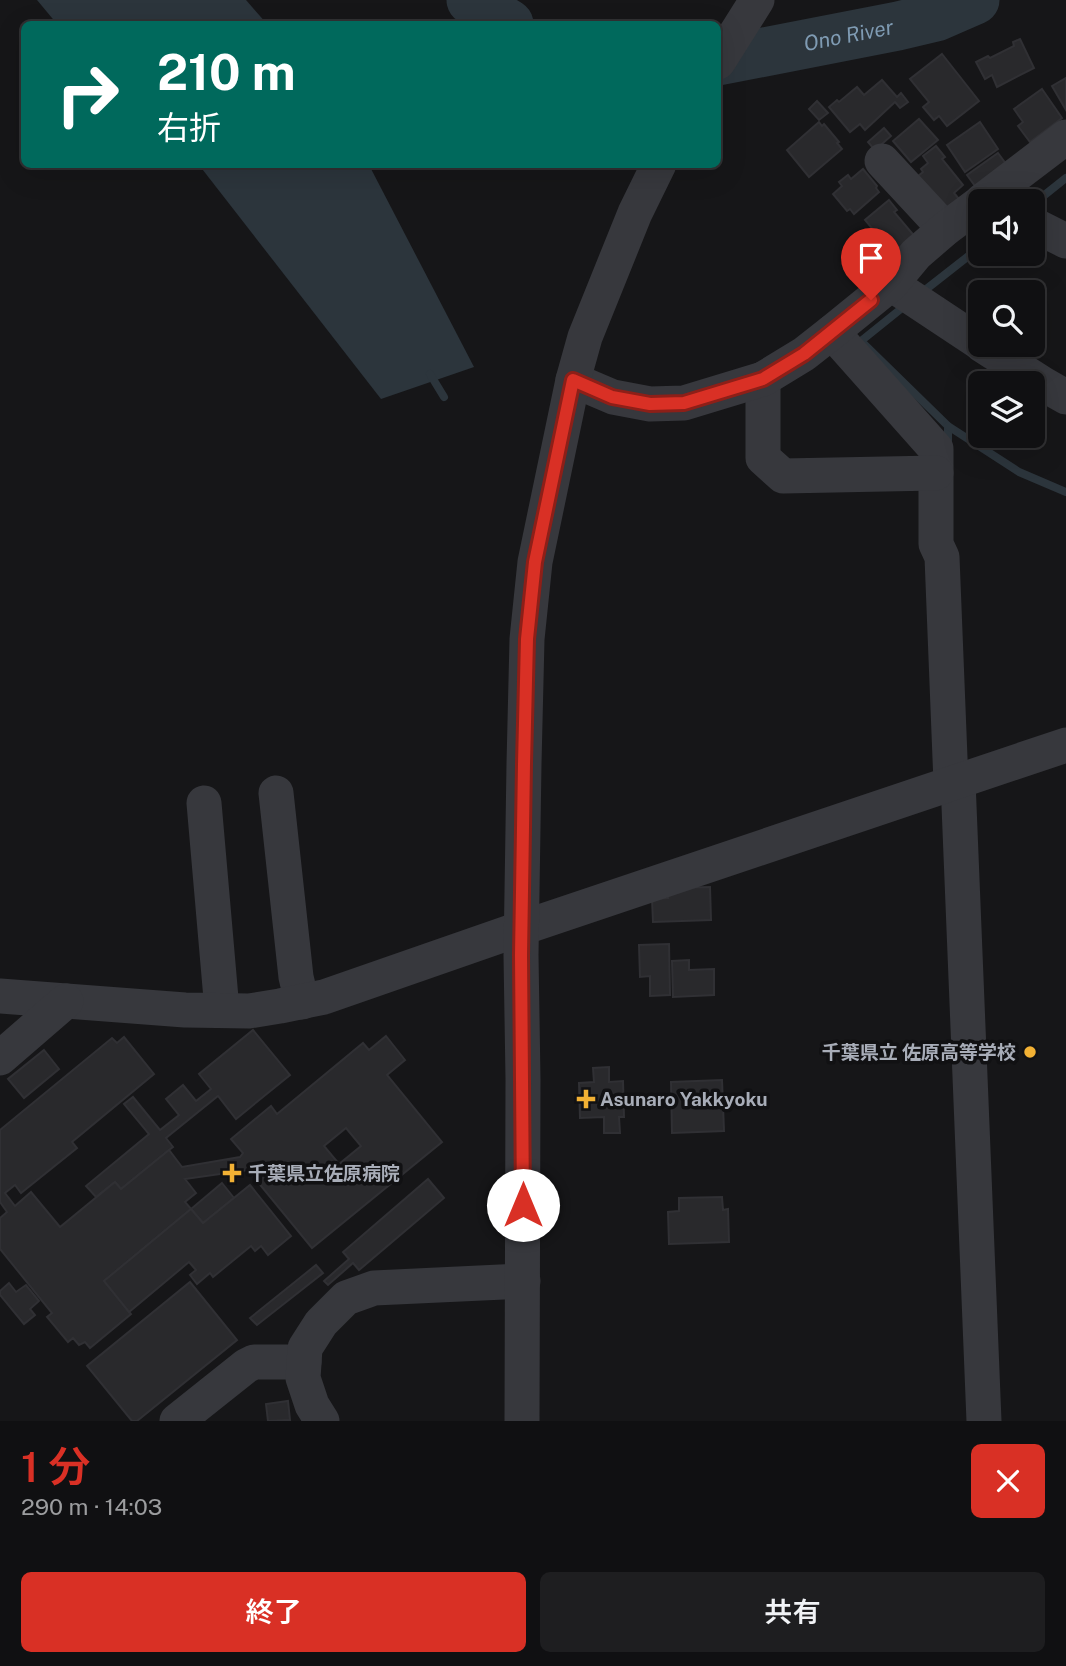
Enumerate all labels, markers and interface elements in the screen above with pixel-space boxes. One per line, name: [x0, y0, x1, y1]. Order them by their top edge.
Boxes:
water label: Ono River: [802, 14, 896, 56]
text: 210 m: [157, 43, 296, 101]
icon: right: [42, 49, 133, 140]
text: 右折: [157, 109, 221, 146]
map controls: [968, 189, 1045, 448]
button: sound: [968, 189, 1045, 266]
pin: [841, 228, 901, 300]
icon: arrive: [852, 239, 890, 277]
button: search: [968, 280, 1045, 357]
button: layers: [968, 371, 1045, 448]
place label: 千葉県立 佐原高等学校: [822, 1041, 1016, 1063]
marker: 千葉県立 佐原高等学校: [1022, 1044, 1038, 1060]
place label: Asunaro Yakkyoku: [600, 1088, 768, 1110]
marker: Asunaro Yakkyoku: [578, 1091, 594, 1107]
place label: 千葉県立佐原病院: [248, 1162, 400, 1184]
marker: 千葉県立佐原病院: [222, 1163, 242, 1183]
position arrow: [486, 1168, 560, 1242]
text: 1 分: [21, 1442, 90, 1491]
button: close: [971, 1444, 1045, 1518]
text: 290 m · 14:03: [21, 1493, 162, 1520]
button: 終了: [21, 1572, 526, 1652]
button: 共有: [540, 1572, 1045, 1652]

